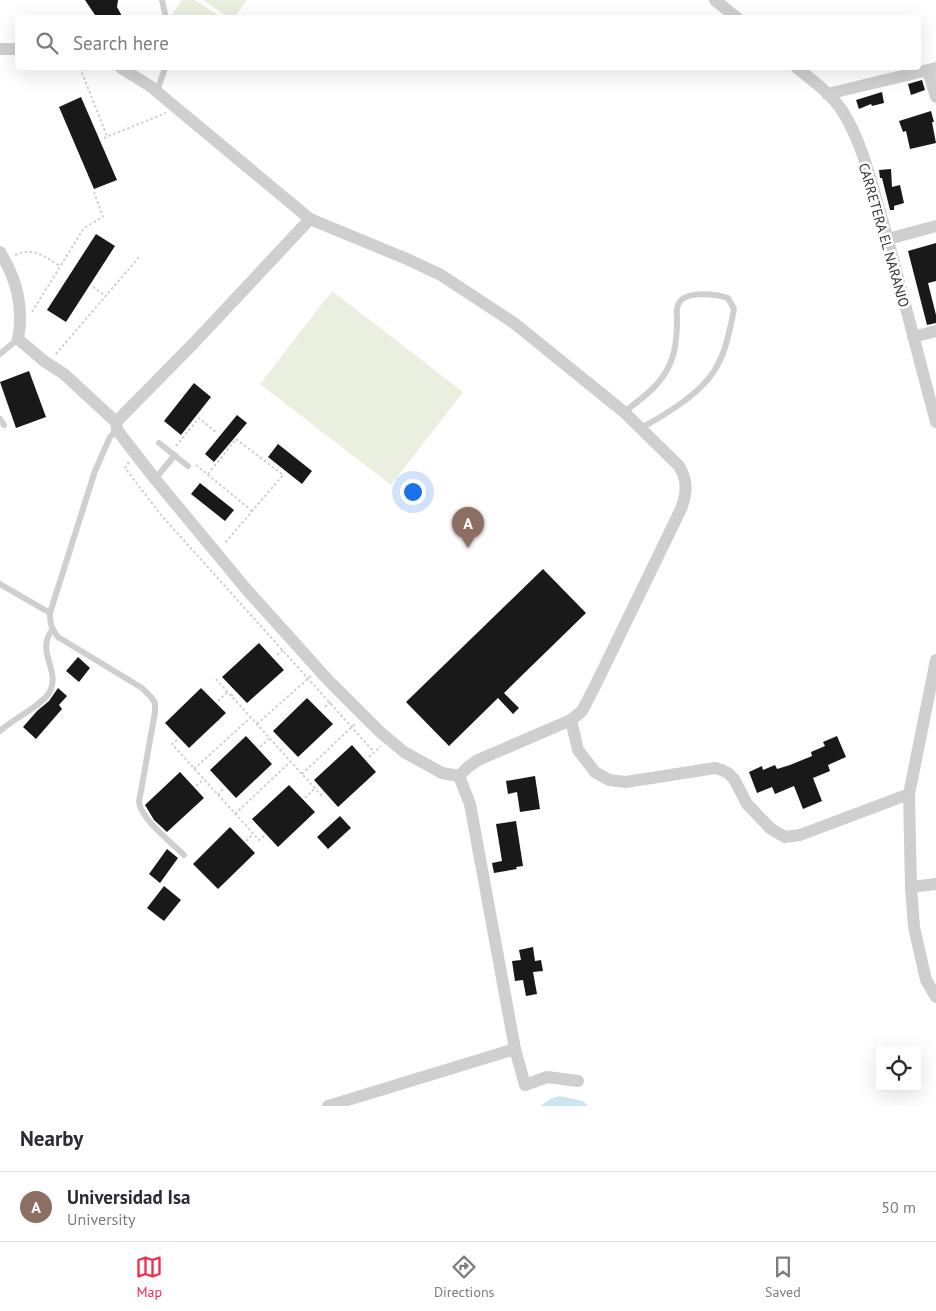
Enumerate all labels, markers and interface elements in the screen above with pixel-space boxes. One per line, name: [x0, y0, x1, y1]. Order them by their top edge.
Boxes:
search box: [15, 15, 921, 70]
icon: search: [33, 29, 61, 57]
text: Search here: [73, 31, 169, 55]
street label: CARRETERA EL NARANJO: [855, 161, 913, 309]
your location: [400, 479, 426, 505]
pin: A: [452, 507, 484, 548]
map controls: [876, 1046, 921, 1091]
button: locate: [876, 1046, 921, 1091]
text: Nearby: [20, 1125, 83, 1152]
text: Universidad Isa: [67, 1185, 190, 1209]
text: A: [31, 1197, 41, 1217]
text: 50 m: [881, 1197, 916, 1217]
text: University: [67, 1209, 135, 1229]
tab: Map: [135, 1253, 163, 1301]
tab: Directions: [434, 1253, 494, 1301]
tab: Saved: [765, 1253, 801, 1301]

